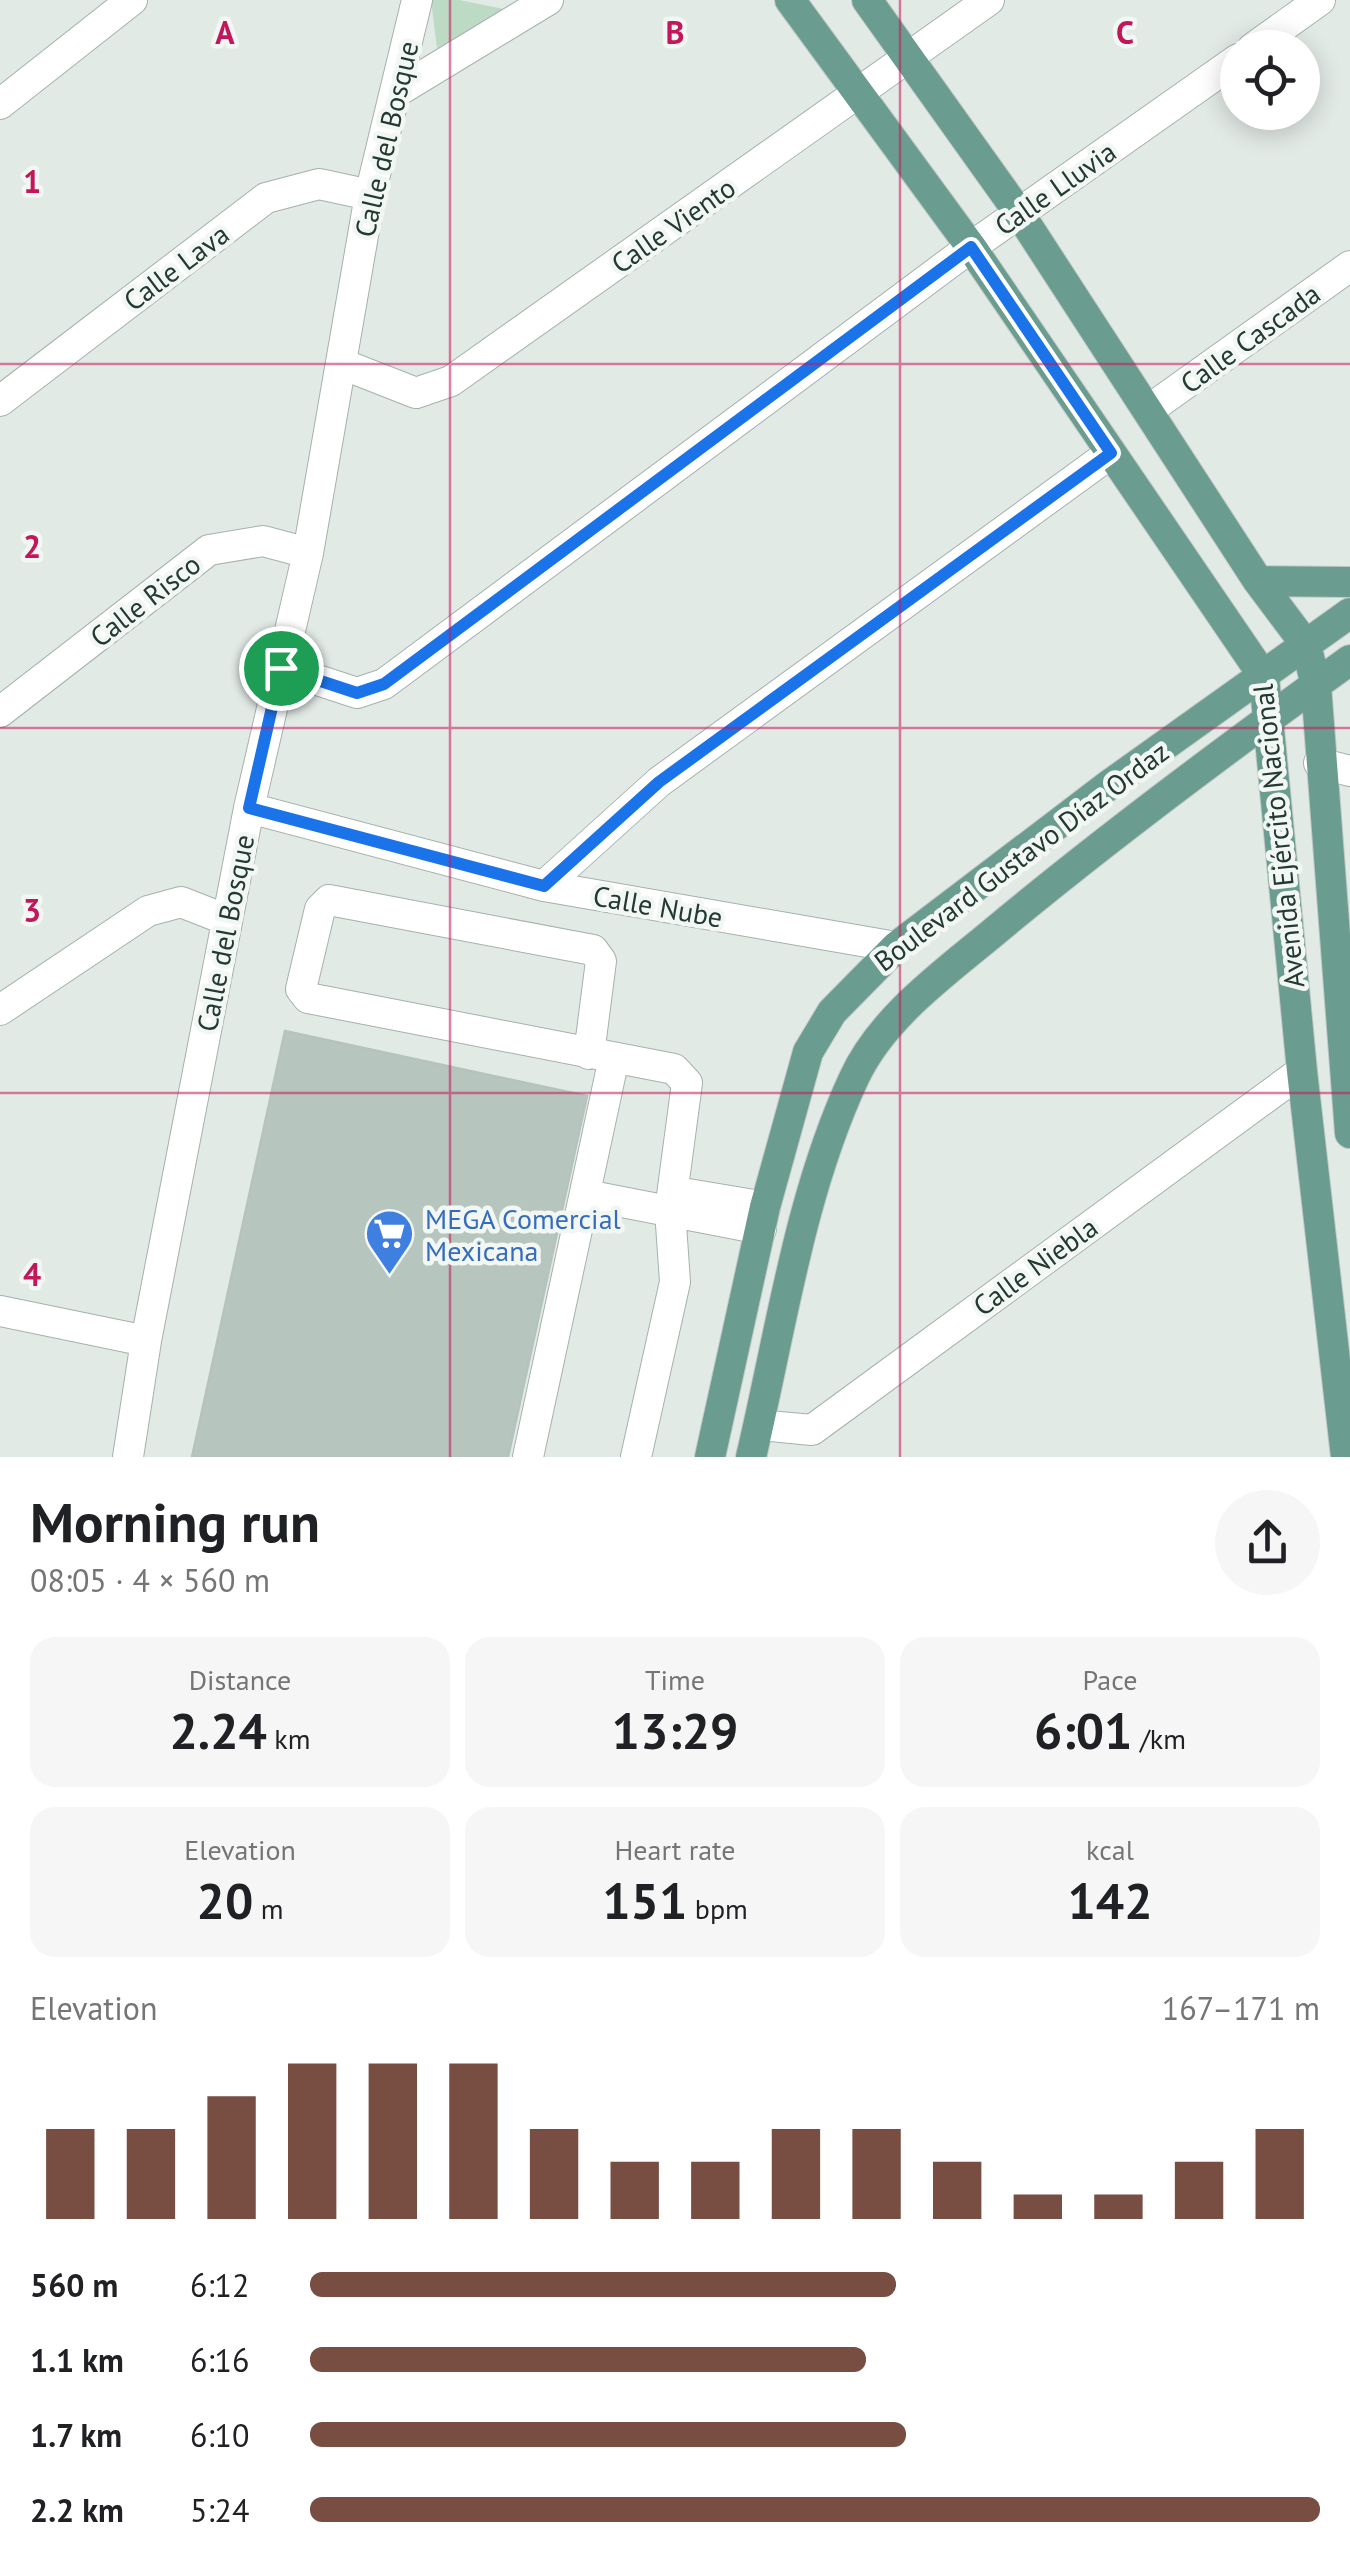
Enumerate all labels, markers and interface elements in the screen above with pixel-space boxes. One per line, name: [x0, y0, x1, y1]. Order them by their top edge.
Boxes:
text: A: [215, 11, 235, 53]
text: B: [666, 11, 684, 53]
text: C: [1116, 11, 1134, 53]
map controls: [1220, 30, 1320, 130]
button: locate: [1220, 30, 1320, 130]
street label: Calle del Bosque: [345, 37, 427, 241]
street label: Calle Lluvia: [987, 133, 1123, 243]
text: 1: [23, 160, 41, 202]
street label: Calle Viento: [604, 169, 742, 281]
street label: Calle Lava: [116, 215, 236, 319]
street label: Calle Cascada: [1173, 275, 1327, 401]
text: 2: [23, 525, 41, 567]
street label: Calle Risco: [82, 545, 208, 655]
pin: [239, 626, 324, 711]
icon: arrive: [254, 641, 309, 696]
street label: Avenida Ejército Nacional: [1244, 682, 1312, 990]
street label: Boulevard Gustavo Díaz Ordaz: [866, 733, 1176, 979]
street label: Calle del Bosque: [188, 831, 262, 1035]
street label: Calle Nube: [590, 876, 726, 936]
text: 3: [23, 889, 41, 931]
place label: MEGA Comercial Mexicana: [425, 1200, 621, 1269]
supermarket icon: MEGA Comercial Mexicana: [364, 1208, 416, 1276]
street label: Calle Niebla: [965, 1208, 1105, 1324]
text: 4: [23, 1253, 41, 1295]
text: Morning run: [30, 1486, 320, 1557]
button: share: [1215, 1490, 1320, 1595]
text: 08:05 · 4 × 560 m: [30, 1559, 270, 1601]
text: Distance: [189, 1661, 291, 1698]
text: Time: [645, 1661, 705, 1698]
text: Pace: [1083, 1661, 1137, 1698]
text: 2.24: [170, 1698, 267, 1763]
text: 13:29: [612, 1698, 738, 1763]
text: 6:01: [1034, 1698, 1132, 1763]
text: km: [267, 1720, 310, 1757]
text: /km: [1132, 1720, 1186, 1757]
text: Elevation: [184, 1831, 296, 1868]
text: Heart rate: [614, 1831, 736, 1868]
text: kcal: [1086, 1831, 1134, 1868]
text: 20: [197, 1868, 253, 1933]
text: 151: [602, 1868, 687, 1933]
text: 142: [1067, 1868, 1153, 1933]
text: m: [253, 1890, 283, 1927]
text: bpm: [687, 1890, 748, 1927]
text: Elevation: [30, 1987, 157, 2029]
text: 167–171 m: [1162, 1987, 1320, 2029]
text: 560 m: [30, 2264, 118, 2306]
text: 6:12: [190, 2264, 249, 2306]
text: 1.1 km: [30, 2339, 124, 2381]
text: 6:16: [190, 2339, 249, 2381]
text: 1.7 km: [30, 2414, 122, 2456]
text: 6:10: [190, 2414, 249, 2456]
text: 2.2 km: [30, 2489, 124, 2531]
text: 5:24: [190, 2489, 249, 2531]

